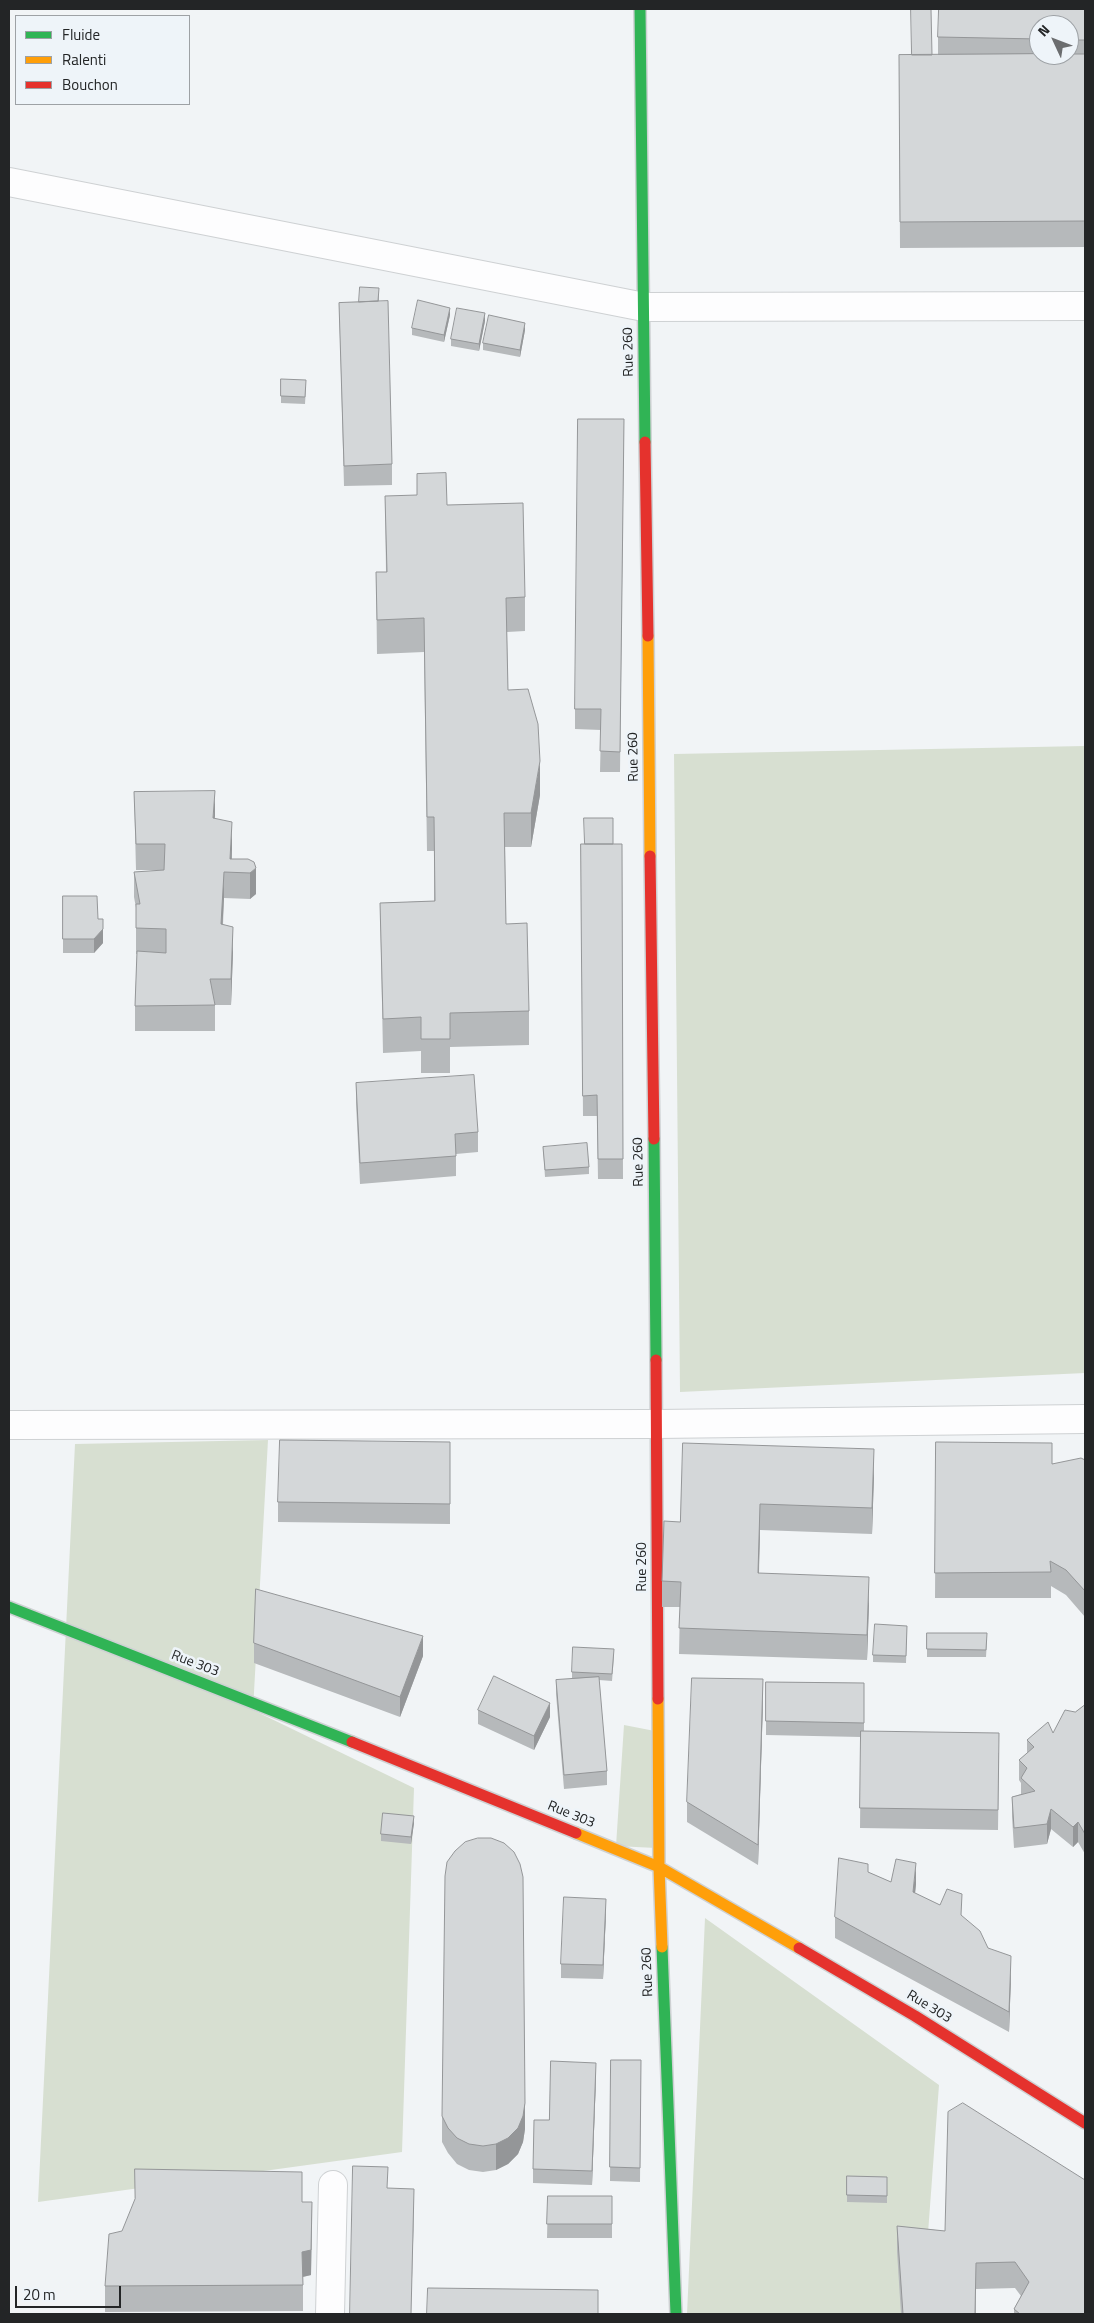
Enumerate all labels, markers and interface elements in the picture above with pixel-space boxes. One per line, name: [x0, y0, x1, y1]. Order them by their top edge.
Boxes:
legend: [15, 15, 190, 105]
north arrow: [1029, 15, 1079, 65]
text: N: [1032, 19, 1054, 41]
text: Fluide: [62, 23, 100, 46]
text: Ralenti: [62, 48, 106, 71]
text: Bouchon: [62, 73, 118, 96]
street label: Rue 260: [620, 327, 638, 377]
street label: Rue 260: [625, 732, 643, 782]
street label: Rue 260: [630, 1137, 648, 1187]
street label: Rue 260: [635, 1542, 651, 1592]
street label: Rue 303: [169, 1647, 221, 1681]
street label: Rue 303: [545, 1798, 597, 1832]
street label: Rue 260: [639, 1947, 657, 1997]
street label: Rue 303: [903, 1987, 955, 2027]
scale bar: [18, 2276, 124, 2308]
text: 20 m: [23, 2283, 56, 2306]

